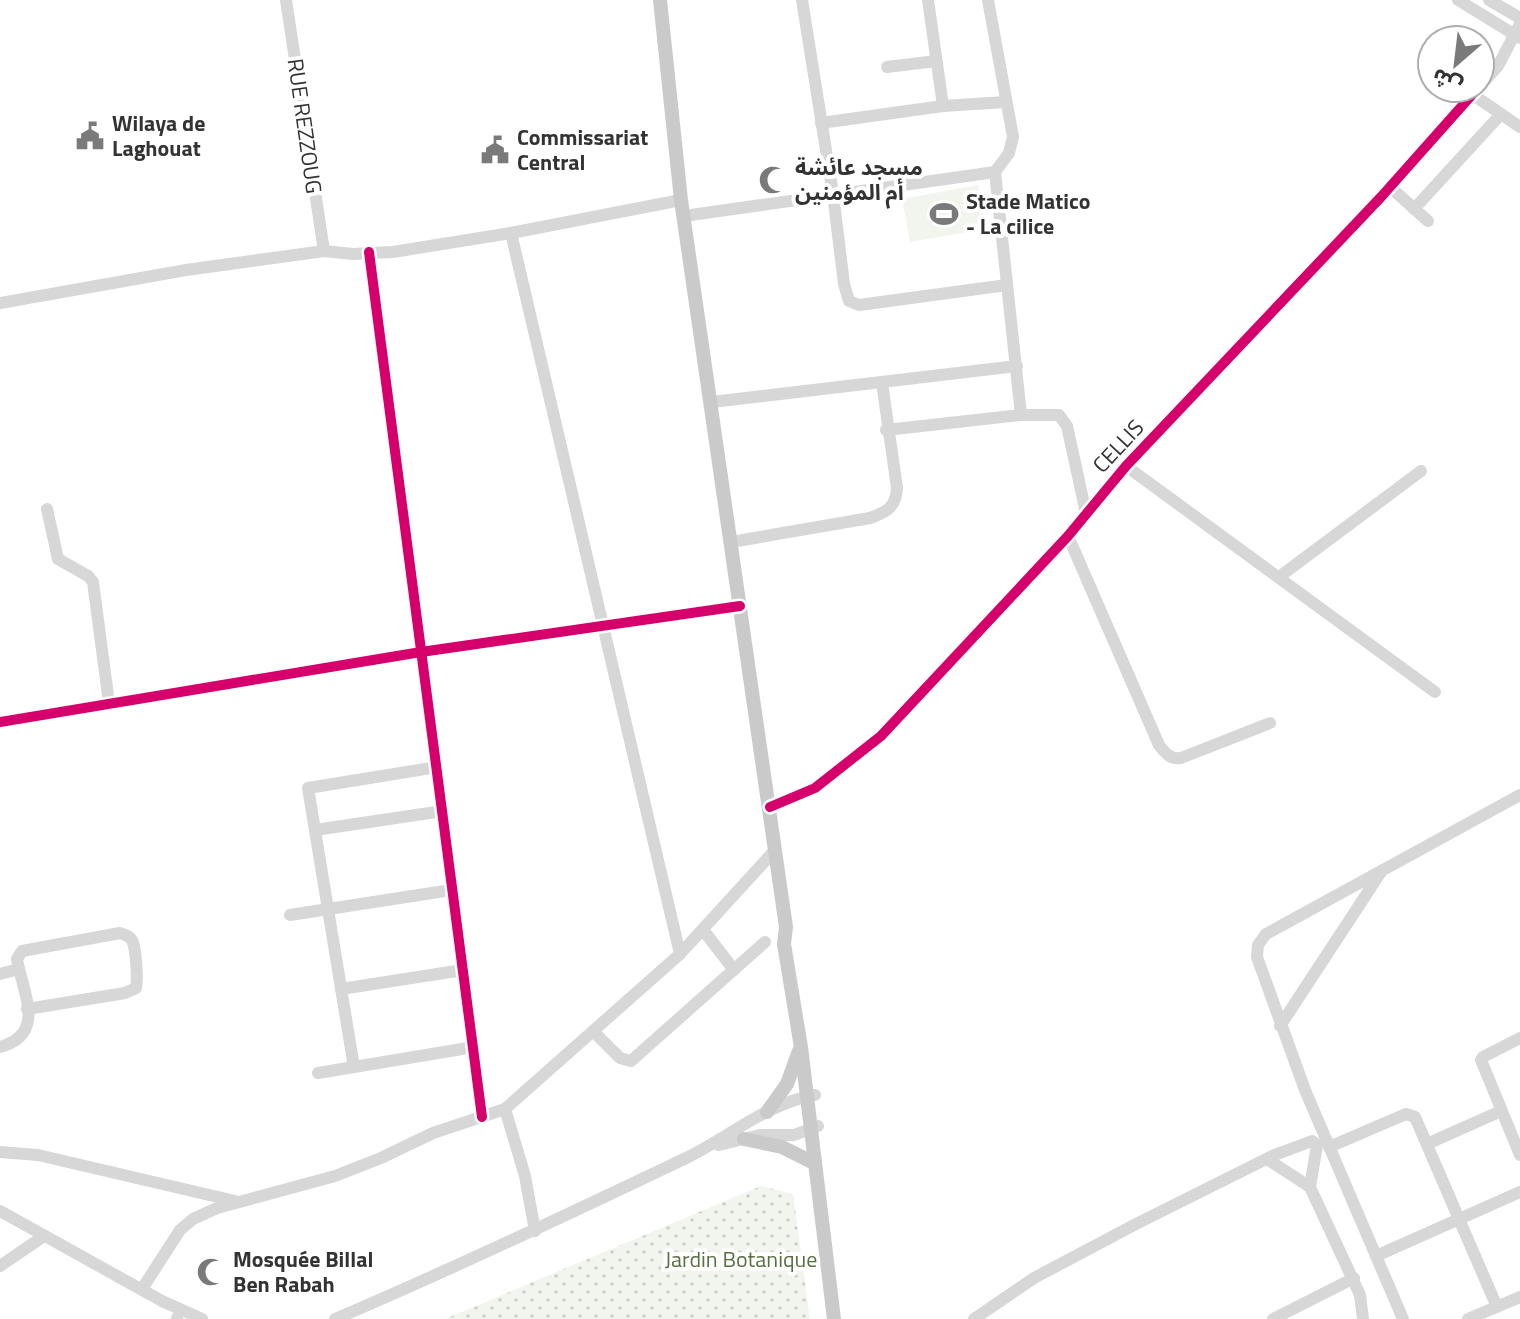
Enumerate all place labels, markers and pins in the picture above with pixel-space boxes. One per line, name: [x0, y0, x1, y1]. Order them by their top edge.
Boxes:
place label: Wilaya de Laghouat: [112, 106, 205, 165]
place label: Commissariat Central: [517, 120, 648, 179]
public building icon: Wilaya de Laghouat: [75, 121, 105, 151]
public building icon: Commissariat Central: [480, 135, 510, 165]
place label: مسجد عائشة أم المؤمنين: [795, 150, 923, 209]
mosque icon: مسجد عائشة أم المؤمنين: [758, 165, 788, 195]
place label: Stade Matico - La cilice: [966, 184, 1090, 243]
sports icon: Stade Matico - La cilice: [929, 199, 959, 229]
place label: Mosquée Billal Ben Rabah: [233, 1242, 373, 1301]
mosque icon: Mosquée Billal Ben Rabah: [196, 1257, 226, 1287]

